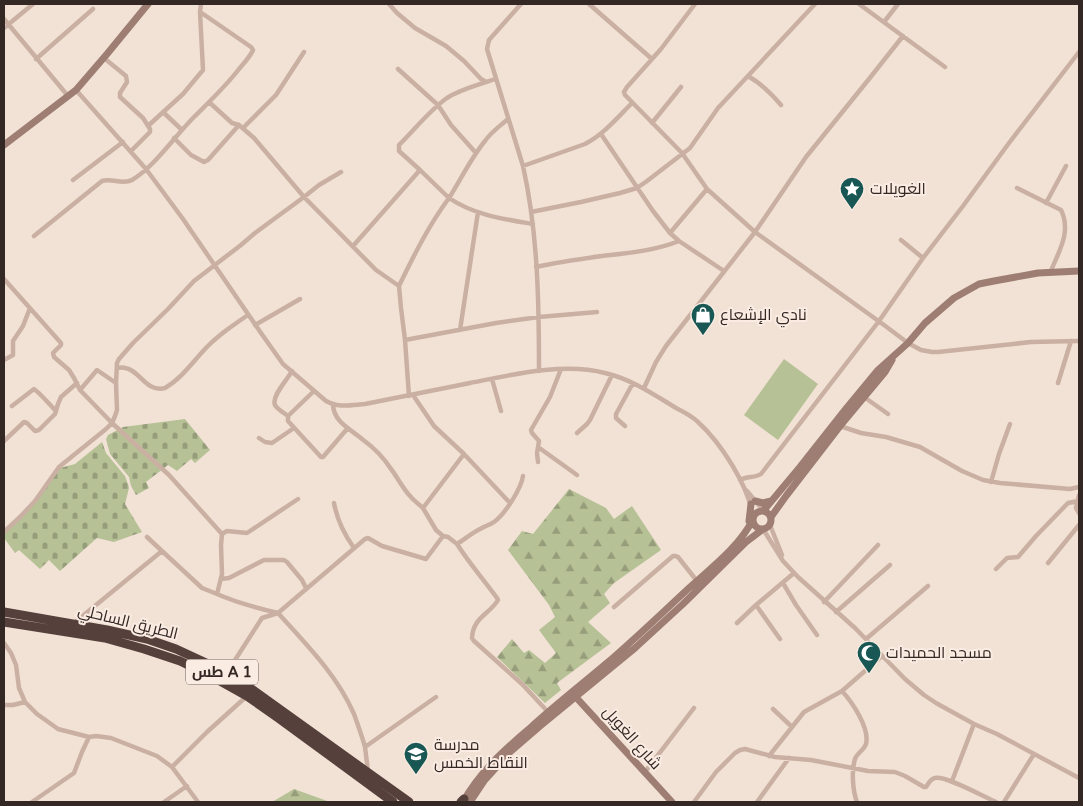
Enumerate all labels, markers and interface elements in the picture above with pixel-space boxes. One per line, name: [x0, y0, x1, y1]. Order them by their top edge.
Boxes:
place icon: الغويلات: [839, 176, 865, 210]
place label: الغويلات: [870, 179, 926, 199]
shop icon: نادي الإشعاع: [690, 302, 716, 336]
place label: نادي الإشعاع: [720, 305, 807, 328]
street label: الطريق الساحلي: [75, 600, 180, 647]
mosque icon: مسجد الحميدات: [856, 640, 882, 674]
place label: مسجد الحميدات: [886, 643, 992, 663]
road number: طس A 1: [186, 660, 258, 684]
street label: شارع الغويل: [597, 702, 666, 775]
place label: مدرسة النقاط الخمس: [434, 735, 528, 773]
school or university icon: مدرسة النقاط الخمس: [403, 741, 429, 775]

